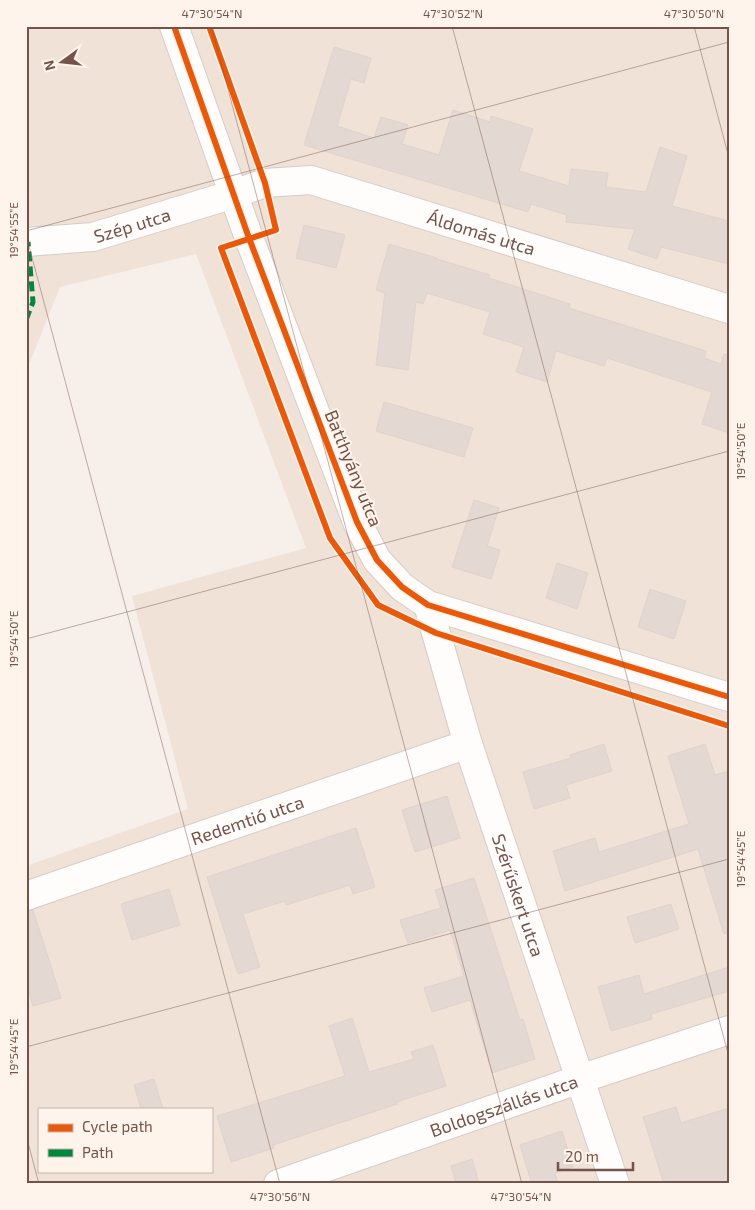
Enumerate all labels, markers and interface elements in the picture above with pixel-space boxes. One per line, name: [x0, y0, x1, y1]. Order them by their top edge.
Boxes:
text: 47°30'54"N: [182, 6, 242, 20]
text: 47°30'52"N: [423, 6, 483, 20]
text: 47°30'50"N: [664, 6, 724, 20]
north arrow: [38, 38, 88, 88]
text: N: [39, 58, 58, 73]
text: 19°54'55"E: [6, 202, 20, 258]
street label: Szép utca: [91, 203, 173, 247]
street label: Áldomás utca: [425, 206, 538, 260]
street label: Batthyány utca: [321, 406, 387, 530]
text: 19°54'50"E: [733, 422, 747, 479]
text: 19°54'50"E: [6, 610, 20, 667]
street label: Redemtió utca: [188, 790, 307, 849]
text: 19°54'45"E: [733, 830, 747, 887]
street label: Szérűskert utca: [488, 831, 549, 959]
text: 19°54'45"E: [6, 1018, 20, 1075]
street label: Boldogszállás utca: [427, 1070, 581, 1141]
legend: [38, 1108, 212, 1172]
text: Cycle path: [82, 1117, 153, 1135]
scale bar: [558, 1140, 632, 1172]
text: Path: [82, 1143, 113, 1161]
text: 20 m: [565, 1147, 599, 1165]
text: 47°30'56"N: [250, 1189, 310, 1203]
text: 47°30'54"N: [491, 1189, 551, 1203]

